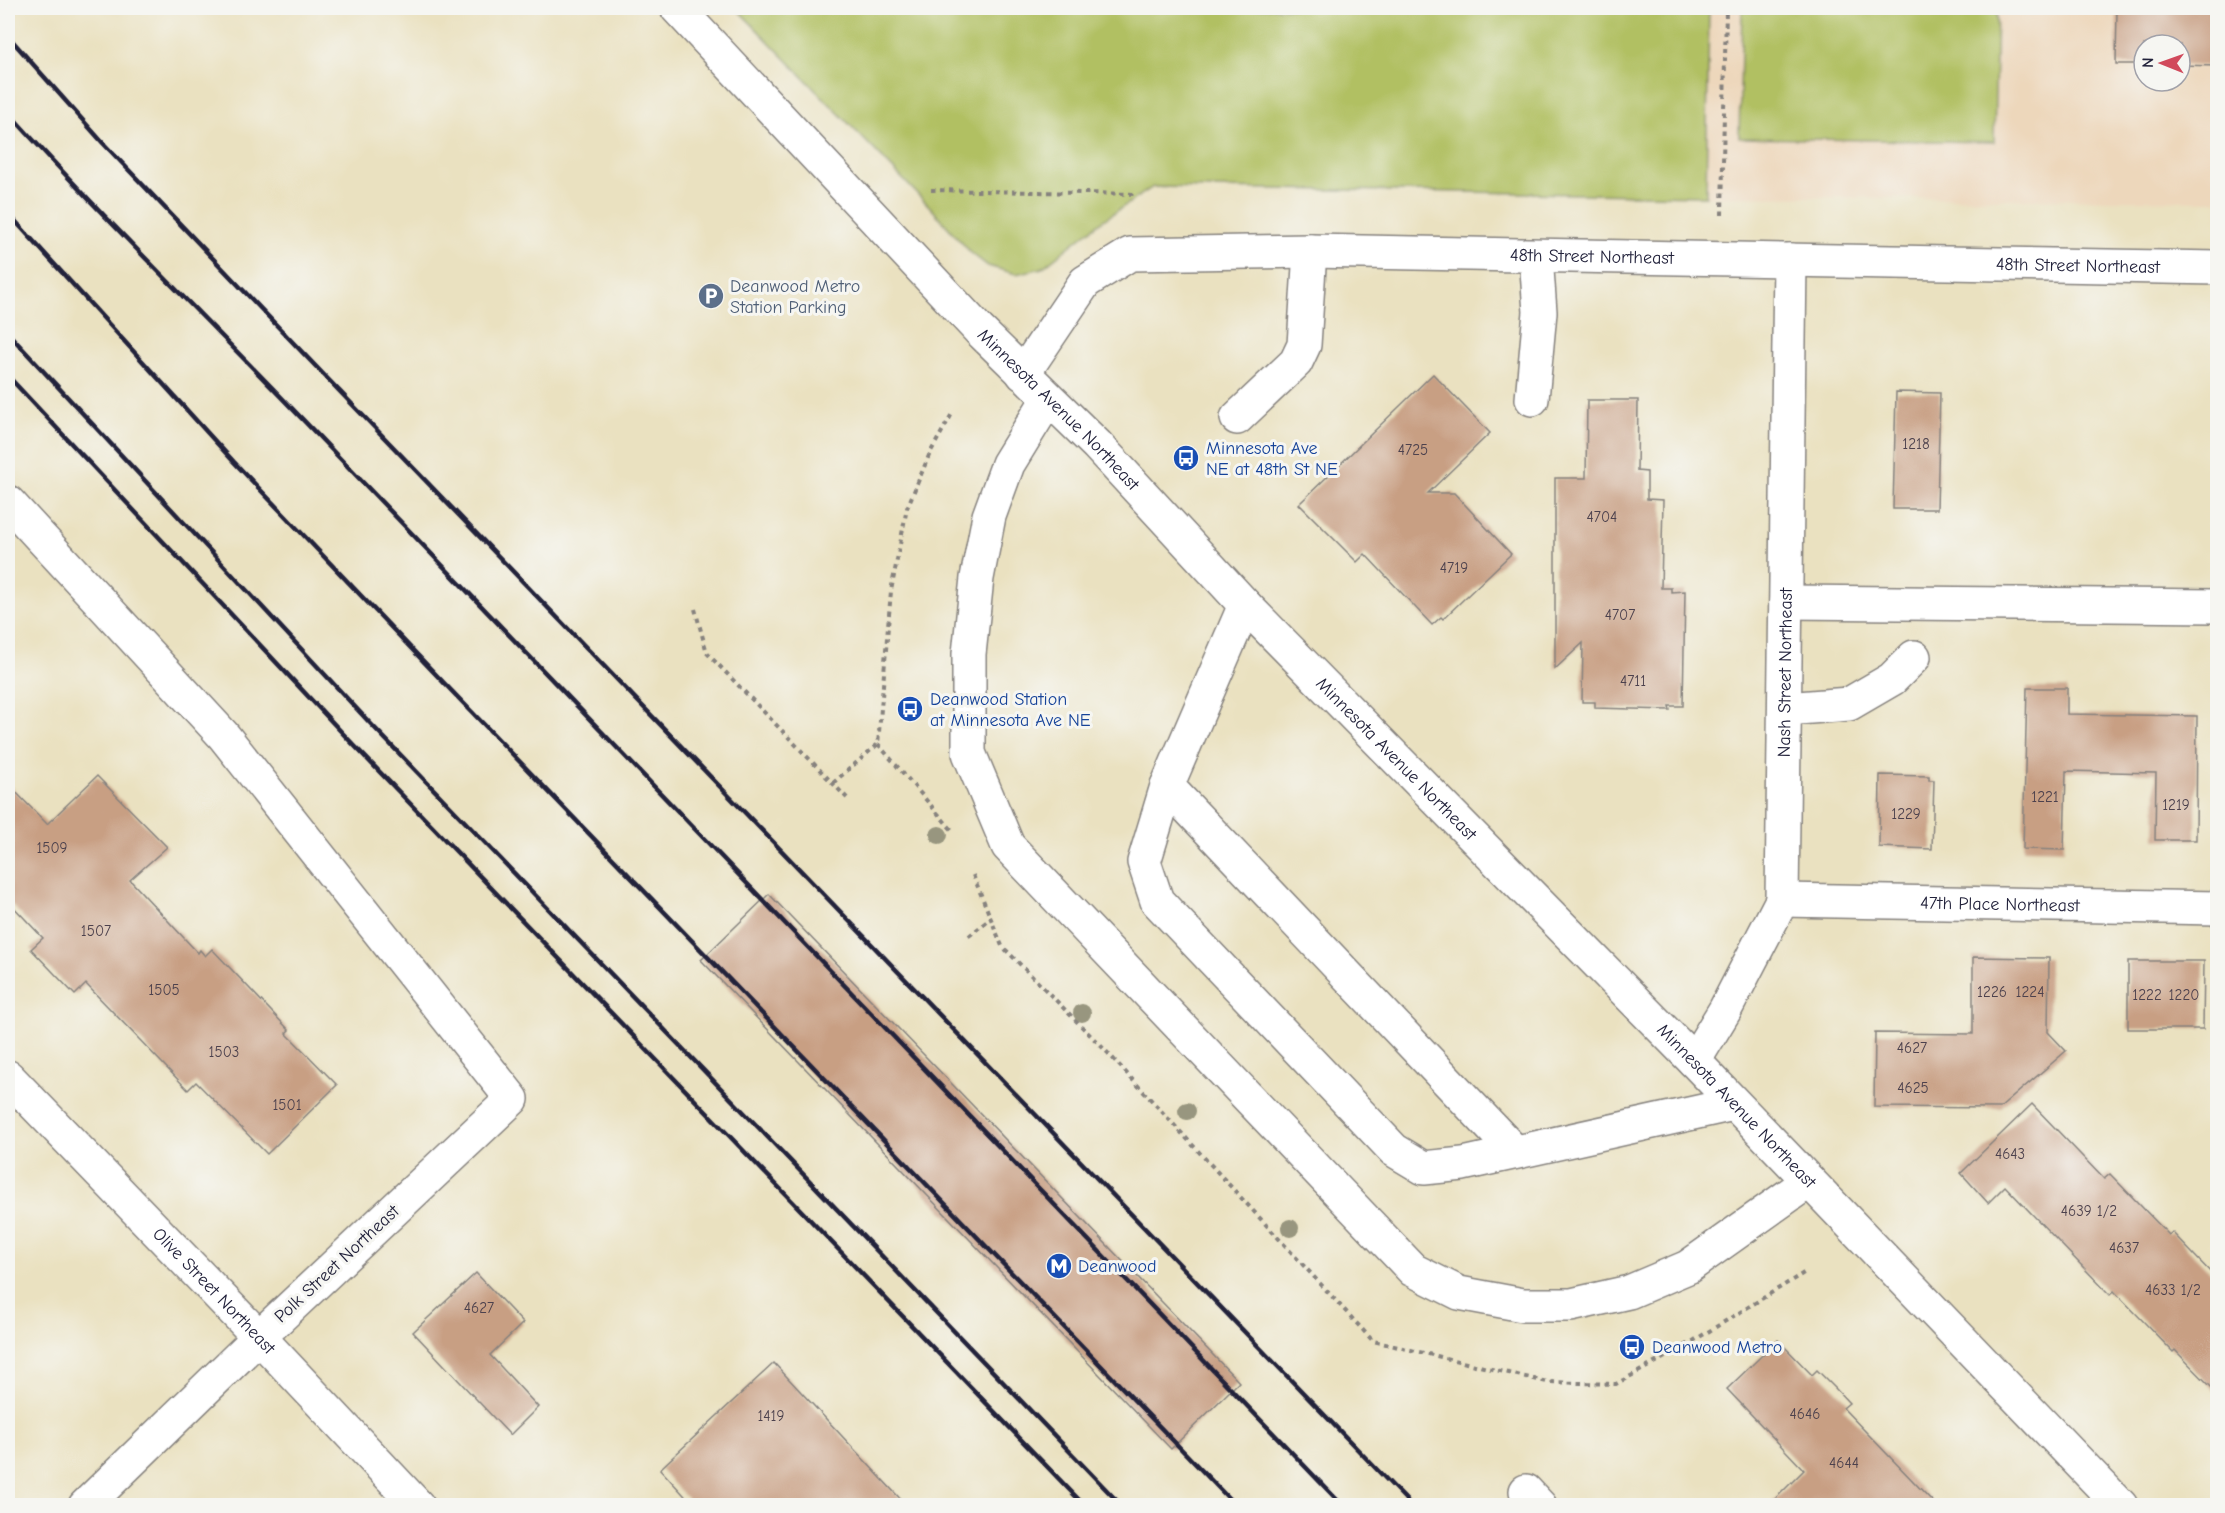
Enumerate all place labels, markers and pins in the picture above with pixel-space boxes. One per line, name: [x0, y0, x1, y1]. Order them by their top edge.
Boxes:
place label: Deanwood Metro Station Parking: [730, 276, 860, 318]
parking icon: Deanwood Metro Station Parking: [696, 281, 726, 311]
place label: Minnesota Ave NE at 48th St NE: [1206, 438, 1338, 480]
bus stop icon: Minnesota Ave NE at 48th St NE: [1171, 443, 1201, 473]
place label: Deanwood Station at Minnesota Ave NE: [930, 689, 1091, 731]
bus stop icon: Deanwood Station at Minnesota Ave NE: [895, 694, 925, 724]
metro station icon: Deanwood: [1044, 1251, 1074, 1281]
place label: Deanwood: [1078, 1256, 1157, 1277]
bus stop icon: Deanwood Metro: [1617, 1332, 1647, 1362]
place label: Deanwood Metro: [1652, 1337, 1782, 1358]

